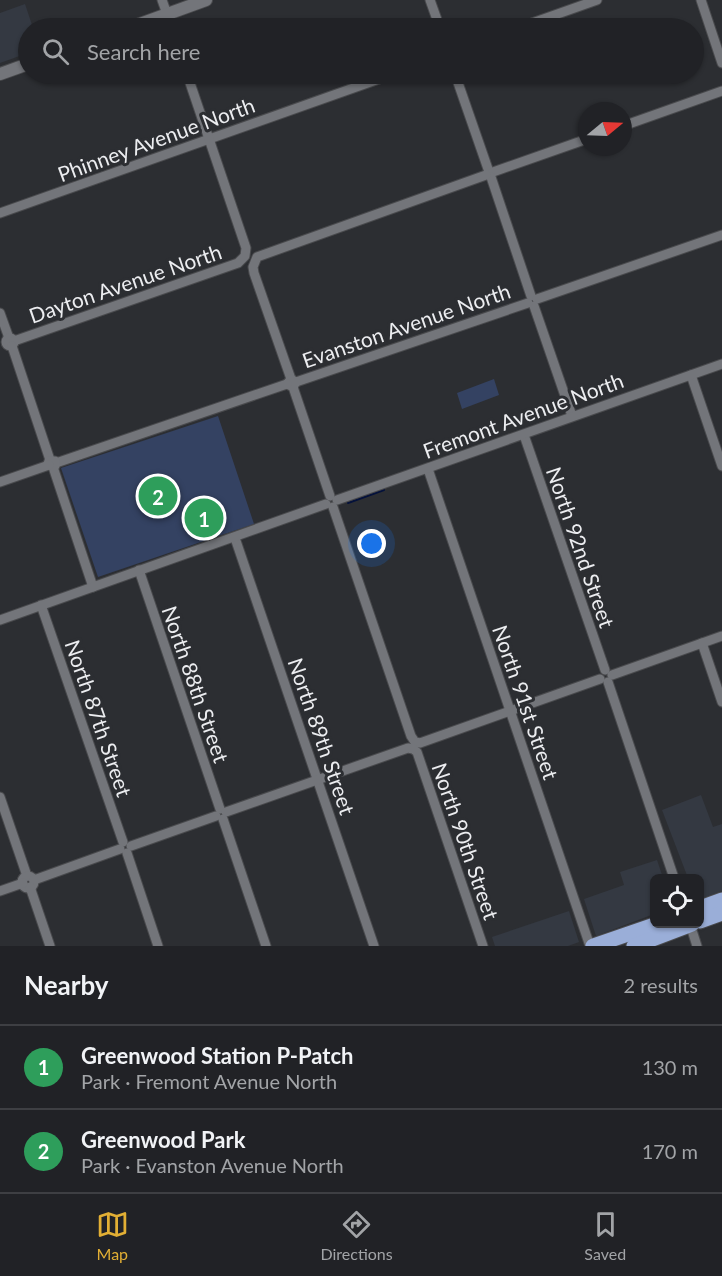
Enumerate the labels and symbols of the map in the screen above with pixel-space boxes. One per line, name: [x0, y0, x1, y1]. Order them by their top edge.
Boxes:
street label: Phinney Avenue North: [54, 92, 258, 186]
north arrow: [578, 102, 632, 156]
street label: Dayton Avenue North: [25, 238, 225, 328]
street label: Evanston Avenue North: [299, 278, 513, 372]
street label: Fremont Avenue North: [419, 367, 627, 463]
street label: North 92nd Street: [542, 463, 620, 631]
pin: 2: [138, 474, 178, 518]
pin: 1: [184, 496, 224, 540]
your location: [357, 529, 386, 558]
street label: North 88th Street: [157, 602, 235, 766]
street label: North 91st Street: [488, 622, 564, 783]
street label: North 87th Street: [60, 636, 138, 800]
street label: North 89th Street: [283, 654, 361, 818]
street label: North 90th Street: [427, 759, 505, 923]

